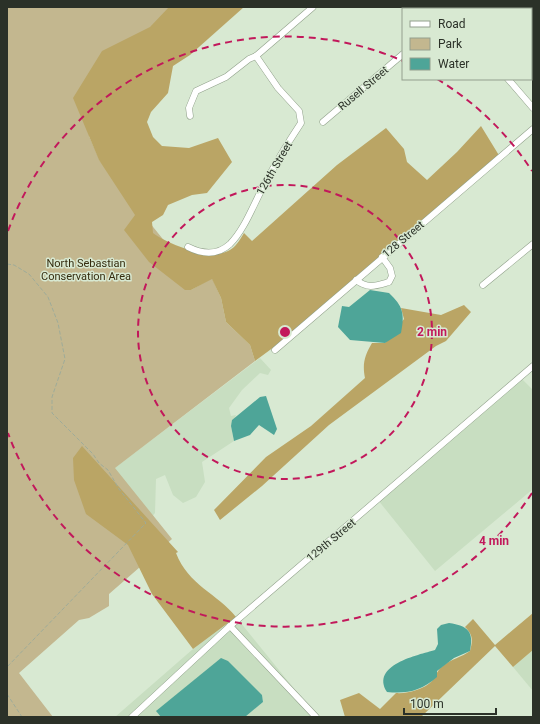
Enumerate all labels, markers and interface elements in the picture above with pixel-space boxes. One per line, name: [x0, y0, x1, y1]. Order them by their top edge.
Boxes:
legend: [402, 8, 532, 80]
text: Road: [438, 17, 466, 31]
text: Park: [438, 37, 463, 51]
text: Water: [438, 57, 469, 71]
street label: Rusell Street: [336, 63, 391, 113]
street label: 126th Street: [254, 139, 295, 197]
street label: 128 Street: [380, 218, 427, 261]
park label: North Sebastian Conservation Area: [41, 257, 131, 283]
centre of rings: [278, 325, 292, 339]
text: 2 min: [417, 325, 447, 339]
street label: 129th Street: [304, 516, 359, 565]
text: 4 min: [479, 534, 509, 548]
scale bar: [404, 690, 496, 716]
text: 100 m: [410, 697, 444, 711]

